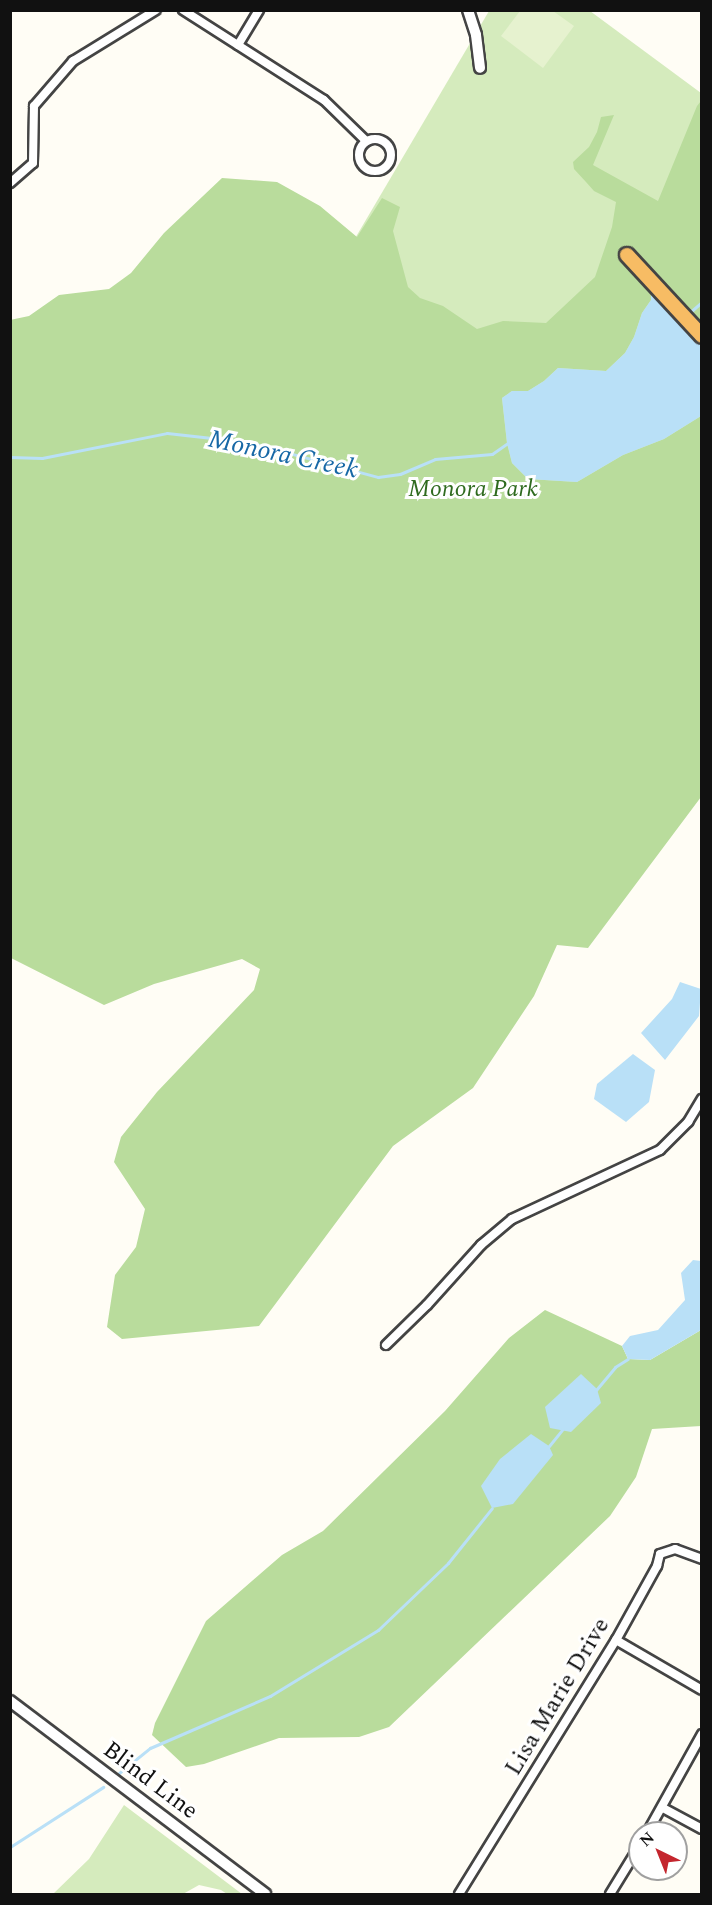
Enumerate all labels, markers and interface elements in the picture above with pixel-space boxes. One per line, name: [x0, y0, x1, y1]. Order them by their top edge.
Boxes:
water label: Monora Creek: [205, 424, 361, 486]
park label: Monora Park: [408, 476, 538, 504]
street label: Lisa Marie Drive: [500, 1613, 616, 1781]
street label: Blind Line: [97, 1736, 203, 1826]
north arrow: [628, 1821, 688, 1881]
text: N: [634, 1826, 660, 1853]

